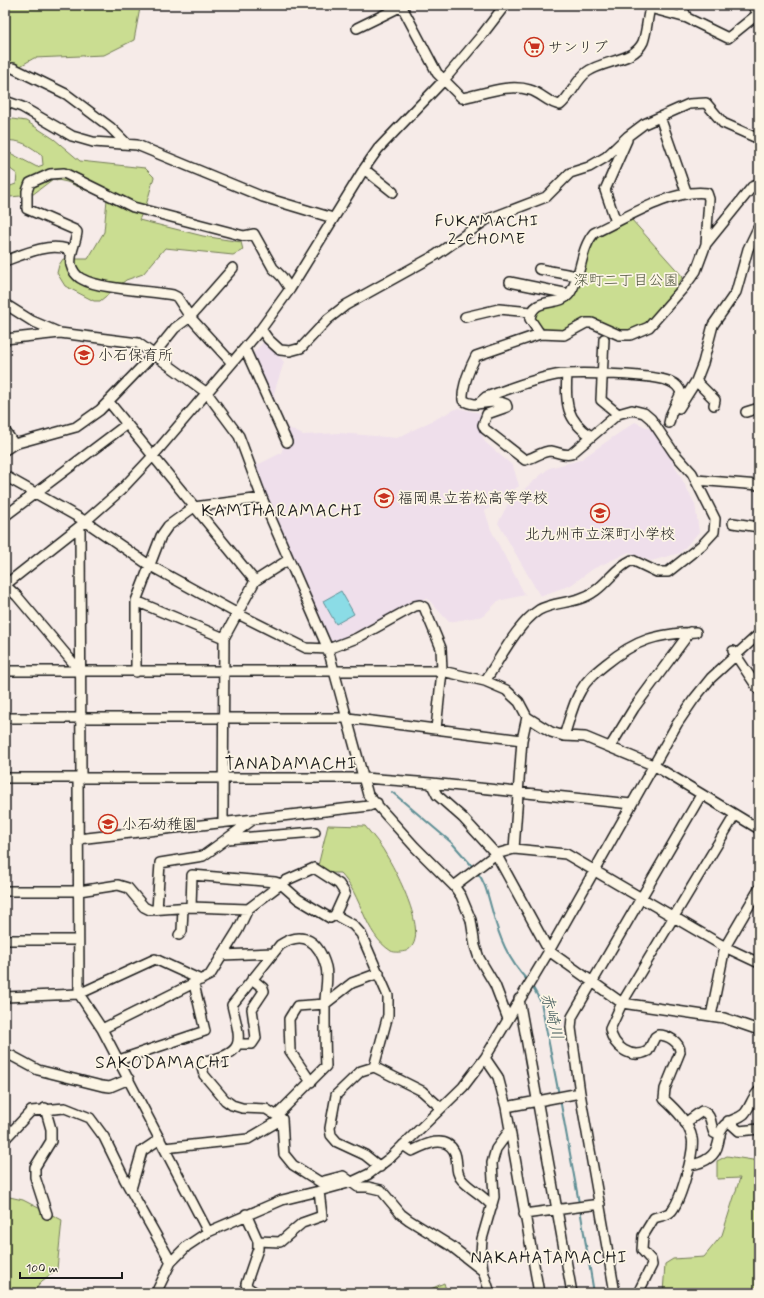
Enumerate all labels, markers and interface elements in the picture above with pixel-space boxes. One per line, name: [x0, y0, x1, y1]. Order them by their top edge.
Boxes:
supermarket icon: サンリブ: [523, 36, 545, 58]
place label: サンリブ: [548, 38, 608, 58]
district label: FUKAMACHI 2-CHOME: [435, 211, 539, 250]
park label: 深町二丁目公園: [573, 271, 679, 291]
school or university icon: 小石保育所: [73, 344, 95, 366]
place label: 小石保育所: [98, 346, 173, 366]
school or university icon: 福岡県立若松高等学校: [373, 487, 395, 509]
place label: 福岡県立若松高等学校: [398, 489, 548, 509]
district label: KAMIHARAMACHI: [201, 500, 363, 522]
school or university icon: 北九州市立深町小学校: [589, 502, 611, 524]
place label: 北九州市立深町小学校: [525, 525, 675, 545]
district label: TANADAMACHI: [225, 753, 357, 775]
school or university icon: 小石幼稚園: [97, 813, 119, 835]
place label: 小石幼稚園: [122, 815, 197, 835]
water label: 赤崎川: [536, 991, 568, 1042]
district label: SAKODAMACHI: [95, 1052, 231, 1074]
district label: NAKAHATAMACHI: [470, 1247, 628, 1269]
scale bar: [20, 1254, 122, 1280]
text: 100 m: [26, 1261, 58, 1277]

